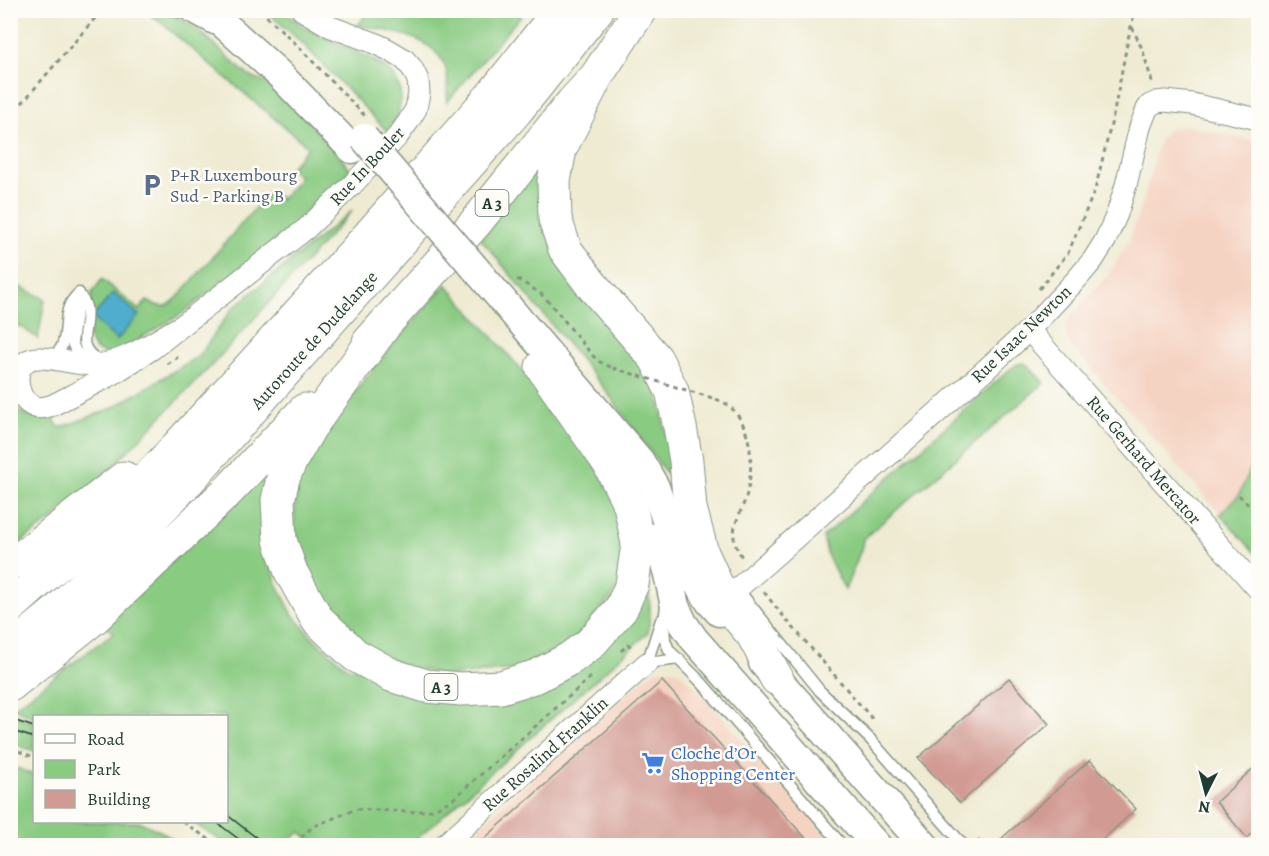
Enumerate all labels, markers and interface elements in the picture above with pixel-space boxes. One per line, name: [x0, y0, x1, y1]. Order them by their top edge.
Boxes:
street label: Rue In Bouler: [324, 121, 410, 211]
place label: P+R Luxembourg Sud - Parking B: [170, 163, 297, 208]
parking icon: P+R Luxembourg Sud - Parking B: [139, 172, 165, 198]
road number: A 3: [476, 190, 508, 216]
street label: Autoroute de Dudelange: [245, 265, 383, 415]
street label: Rue Isaac Newton: [965, 280, 1077, 388]
street label: Rue Gerhard Mercator: [1081, 390, 1207, 530]
road number: A 3: [424, 674, 458, 700]
street label: Rue Rosalind Franklin: [477, 691, 613, 817]
legend: [33, 715, 228, 823]
text: Road: [87, 727, 125, 751]
place label: Cloche d’Or Shopping Center: [671, 741, 795, 786]
supermarket icon: Cloche d’Or Shopping Center: [640, 750, 666, 776]
text: Park: [87, 757, 121, 781]
north arrow: [1176, 763, 1236, 823]
text: Building: [87, 787, 151, 811]
text: N: [1197, 795, 1211, 818]

